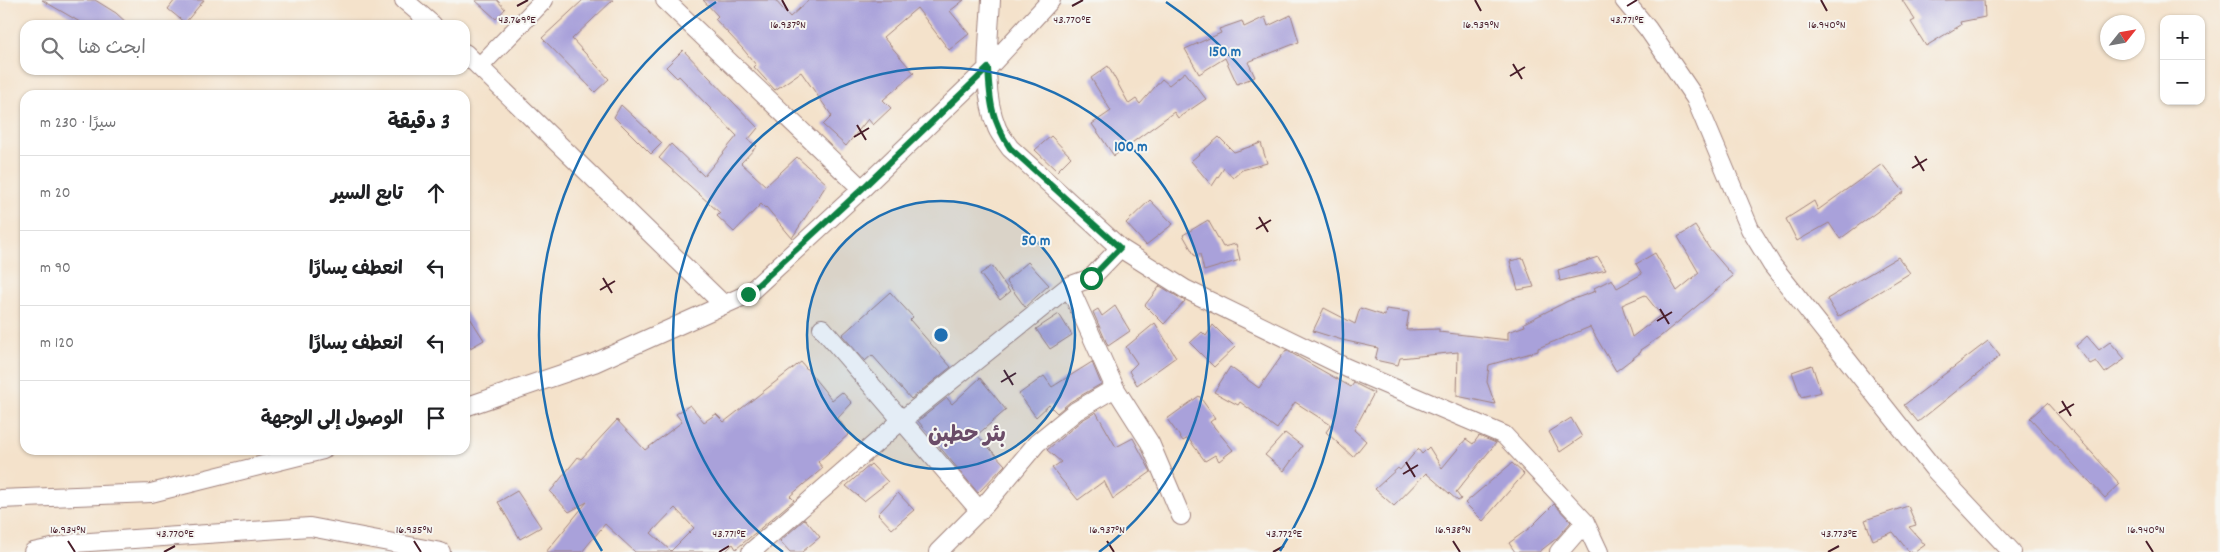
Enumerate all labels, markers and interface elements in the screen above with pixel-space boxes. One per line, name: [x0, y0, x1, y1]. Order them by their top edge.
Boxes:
text: 43.769°E: [498, 12, 536, 29]
text: 43.770°E: [1053, 12, 1091, 29]
text: 43.771°E: [1610, 12, 1644, 29]
north arrow: [2100, 15, 2145, 60]
map controls: [2160, 15, 2205, 105]
button: +: [2160, 15, 2205, 60]
text: 16.937°N: [770, 17, 806, 34]
text: 16.939°N: [1463, 17, 1499, 34]
text: 16.940°N: [1808, 17, 1846, 34]
search box: [20, 20, 470, 75]
icon: search: [38, 34, 66, 62]
text: ابحث هنا: [78, 36, 146, 63]
text: 150 m: [1209, 42, 1241, 64]
button: −: [2160, 60, 2205, 105]
text: 3 دقيقة: [387, 109, 450, 139]
text: سيرًا · 230 m: [40, 112, 116, 135]
text: 100 m: [1114, 137, 1148, 159]
icon: ahead: [422, 179, 450, 207]
text: 20 m: [40, 182, 70, 205]
text: تابع السير: [331, 182, 403, 209]
text: 50 m: [1022, 231, 1050, 253]
icon: left: [422, 254, 450, 282]
text: 90 m: [40, 257, 71, 280]
text: انعطف يسارًا: [309, 257, 403, 284]
route start: [1080, 267, 1103, 290]
route end: [737, 283, 760, 306]
centre of rings: [932, 326, 950, 344]
icon: left: [422, 329, 450, 357]
text: 120 m: [40, 332, 74, 355]
text: انعطف يسارًا: [309, 332, 403, 359]
icon: arrive: [422, 404, 450, 432]
text: الوصول إلى الوجهة: [261, 407, 403, 434]
district label: بئر حطبن: [928, 421, 1006, 452]
text: 16.934°N: [50, 522, 86, 539]
text: 16.935°N: [396, 522, 432, 539]
text: 16.937°N: [1089, 522, 1125, 539]
text: 16.938°N: [1435, 522, 1471, 539]
text: 16.940°N: [2127, 522, 2165, 539]
text: 43.770°E: [156, 526, 194, 543]
text: 43.771°E: [712, 526, 746, 543]
text: 43.772°E: [1266, 526, 1303, 543]
text: 43.773°E: [1821, 526, 1858, 543]

